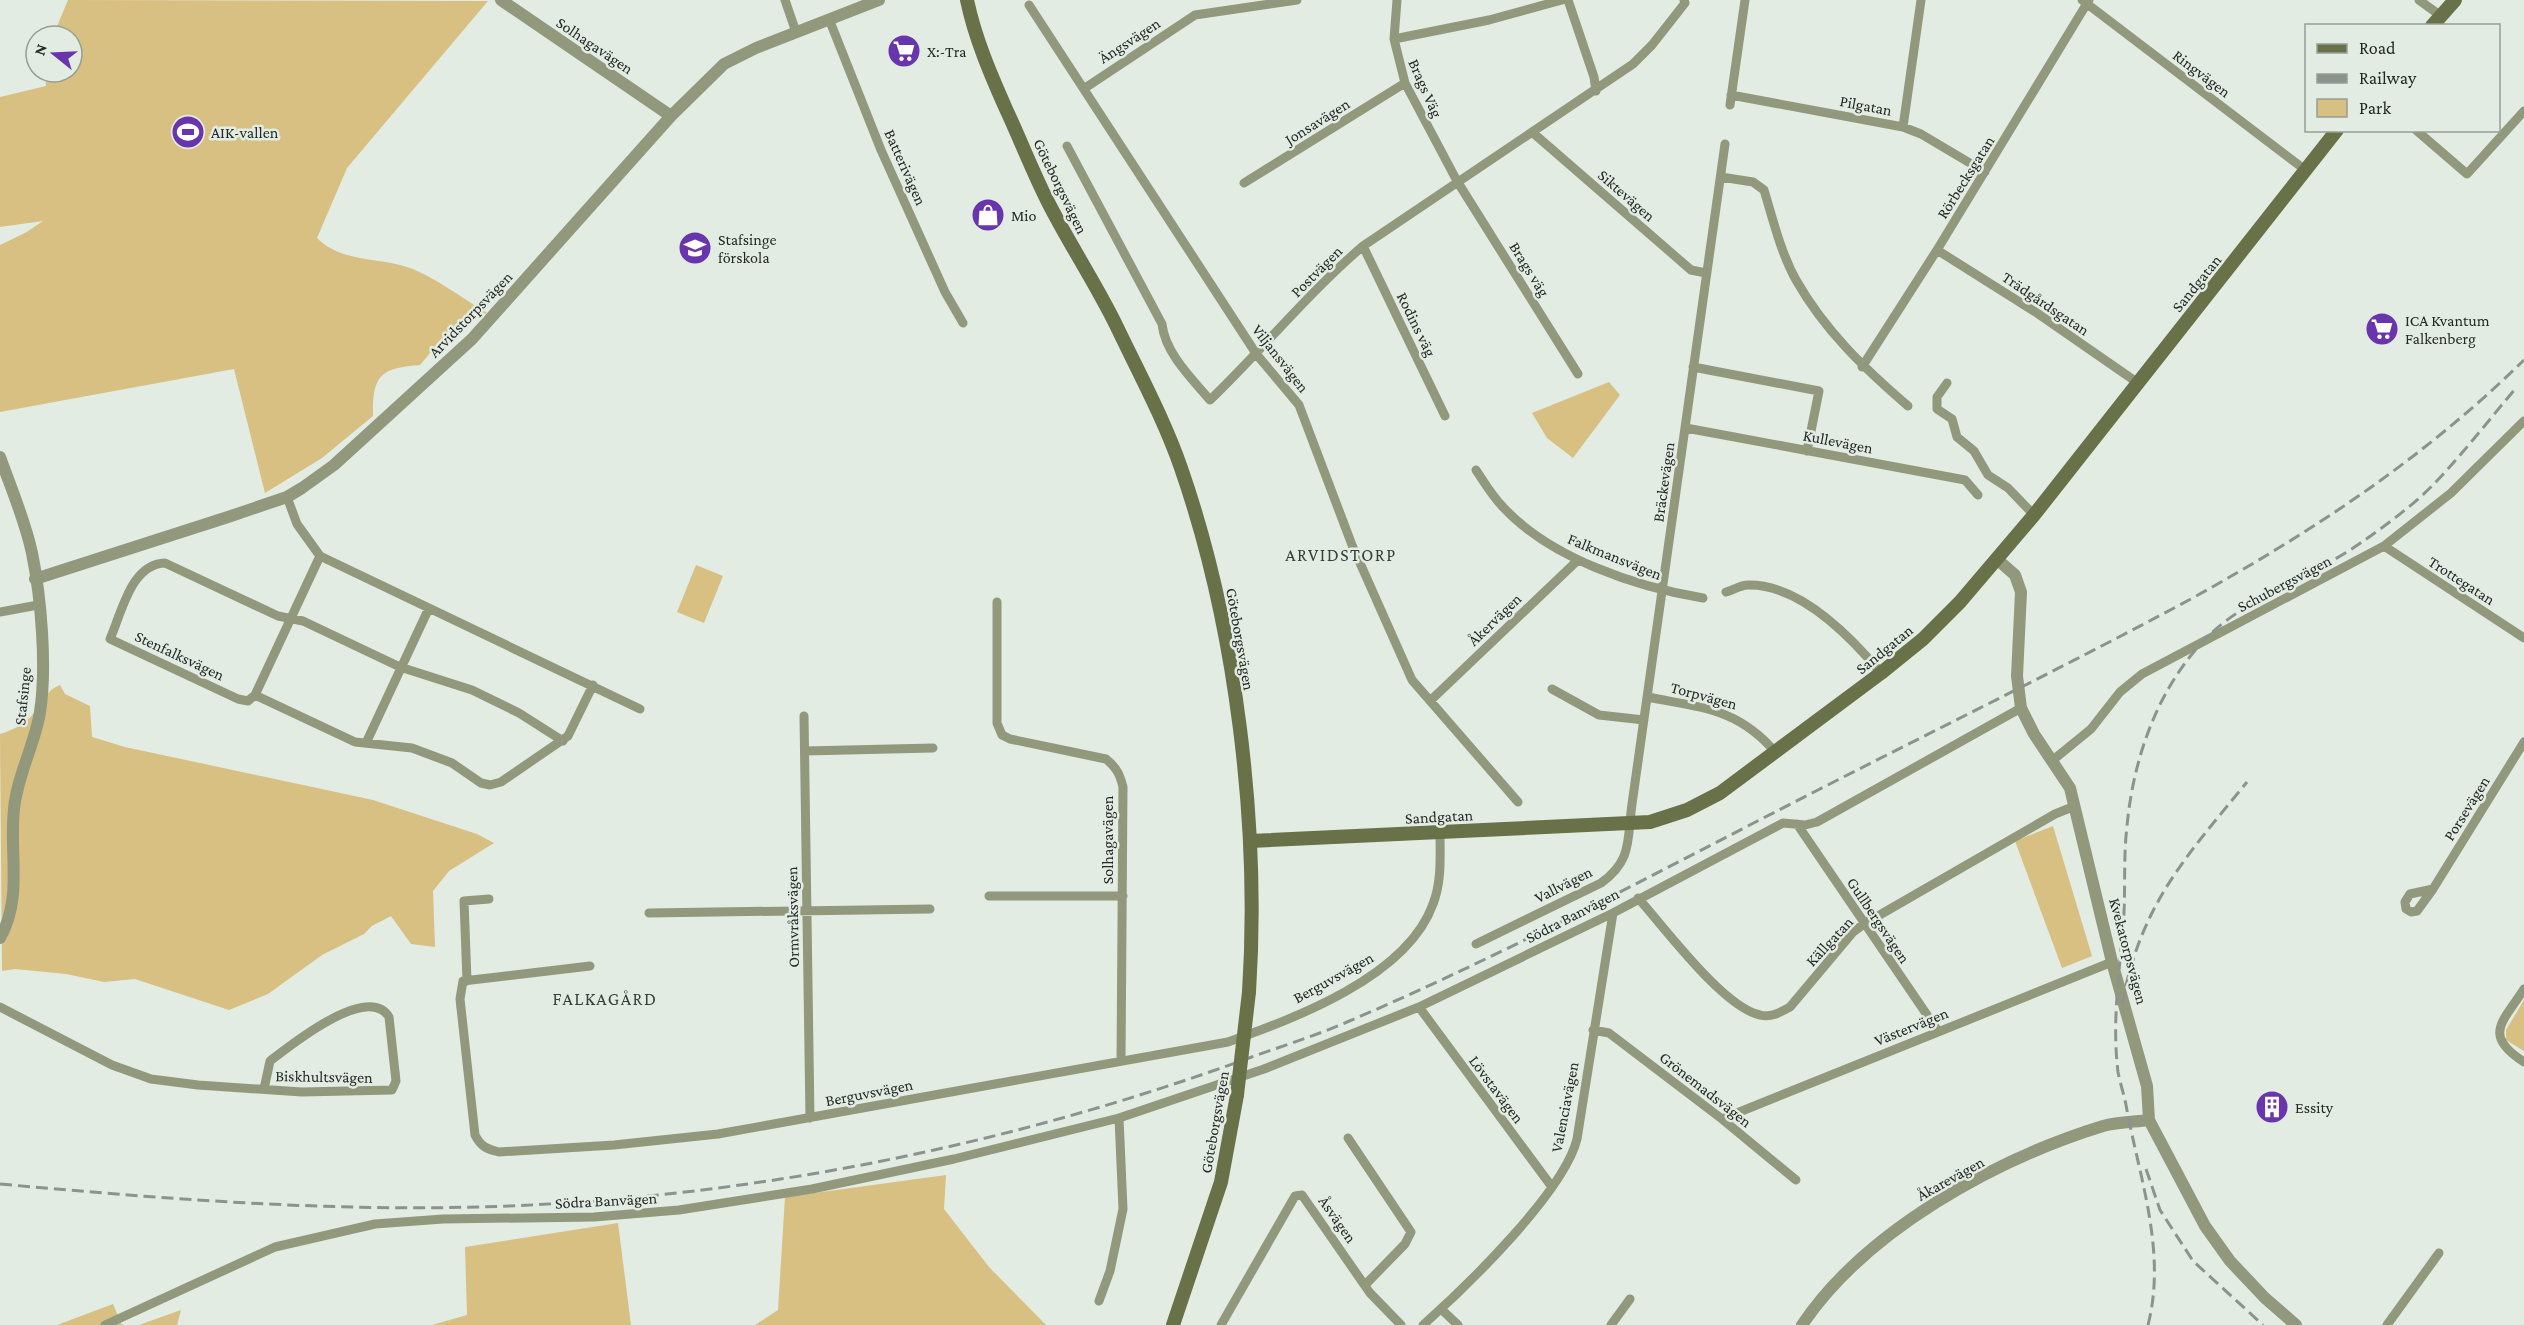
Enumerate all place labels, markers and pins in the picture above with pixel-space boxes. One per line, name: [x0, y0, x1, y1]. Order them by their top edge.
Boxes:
supermarket icon: X:-Tra: [886, 33, 922, 69]
place label: X:-Tra: [927, 43, 967, 60]
sports icon: AIK-vallen: [170, 114, 206, 150]
place label: AIK-vallen: [211, 124, 279, 141]
shop icon: Mio: [970, 197, 1006, 233]
place label: Mio: [1011, 207, 1036, 224]
school or university icon: Stafsinge förskola: [677, 230, 713, 266]
place label: Stafsinge förskola: [718, 231, 777, 266]
supermarket icon: ICA Kvantum Falkenberg: [2364, 311, 2400, 347]
place label: ICA Kvantum Falkenberg: [2405, 312, 2490, 348]
building icon: Essity: [2254, 1089, 2290, 1125]
place label: Essity: [2295, 1099, 2334, 1117]

